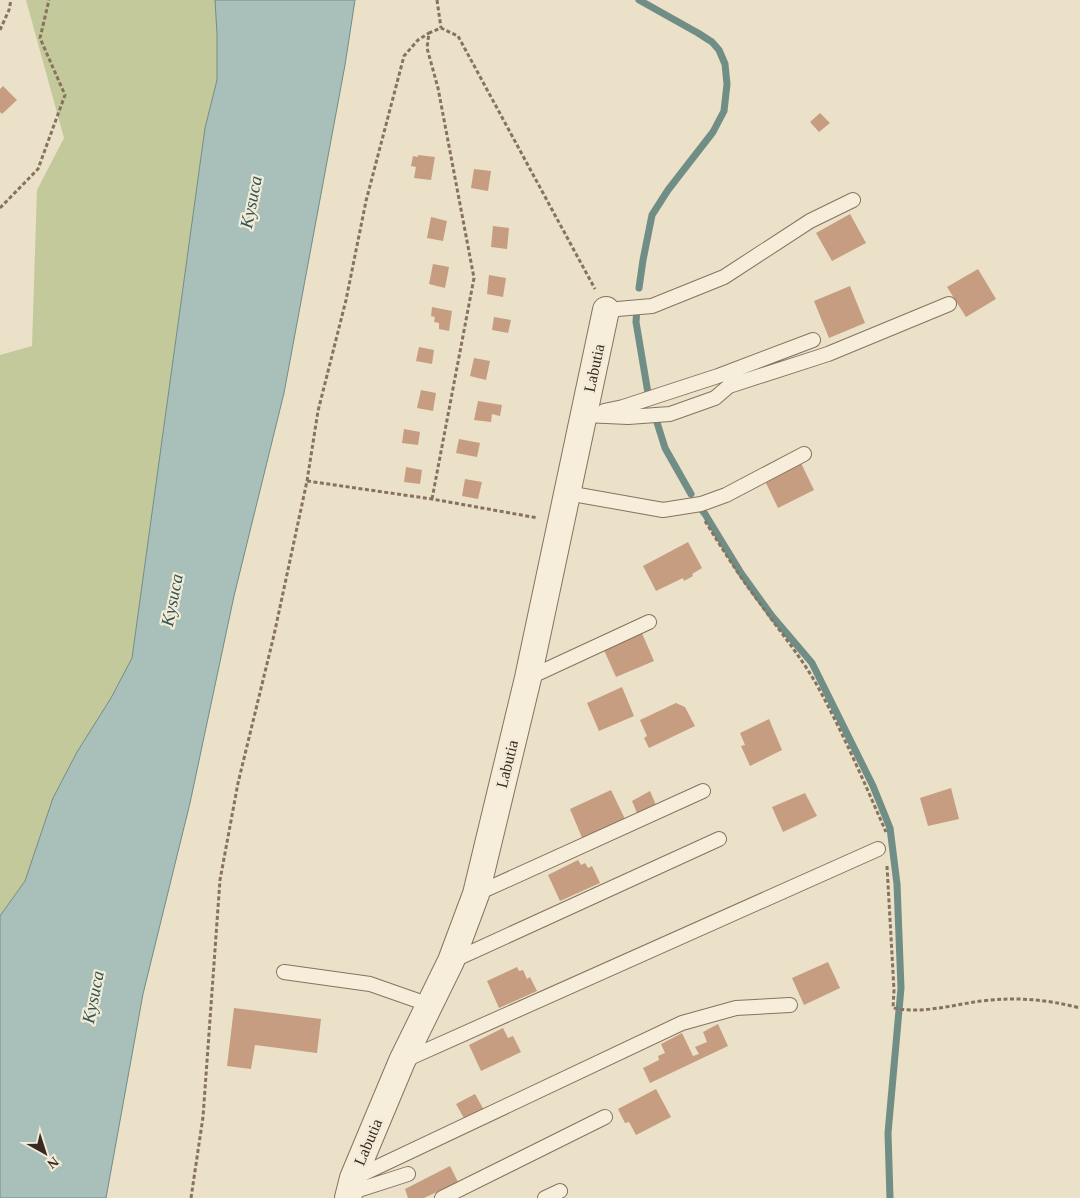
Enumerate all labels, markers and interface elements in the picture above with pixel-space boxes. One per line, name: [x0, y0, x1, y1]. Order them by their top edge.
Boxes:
water label: Kysuca: [236, 174, 266, 231]
street label: Labutia: [581, 342, 607, 394]
water label: Kysuca: [157, 572, 187, 629]
street label: Labutia: [493, 738, 521, 790]
water label: Kysuca: [78, 969, 108, 1026]
street label: Labutia: [351, 1116, 385, 1168]
north arrow: [20, 1128, 70, 1178]
text: N: [44, 1154, 62, 1172]

